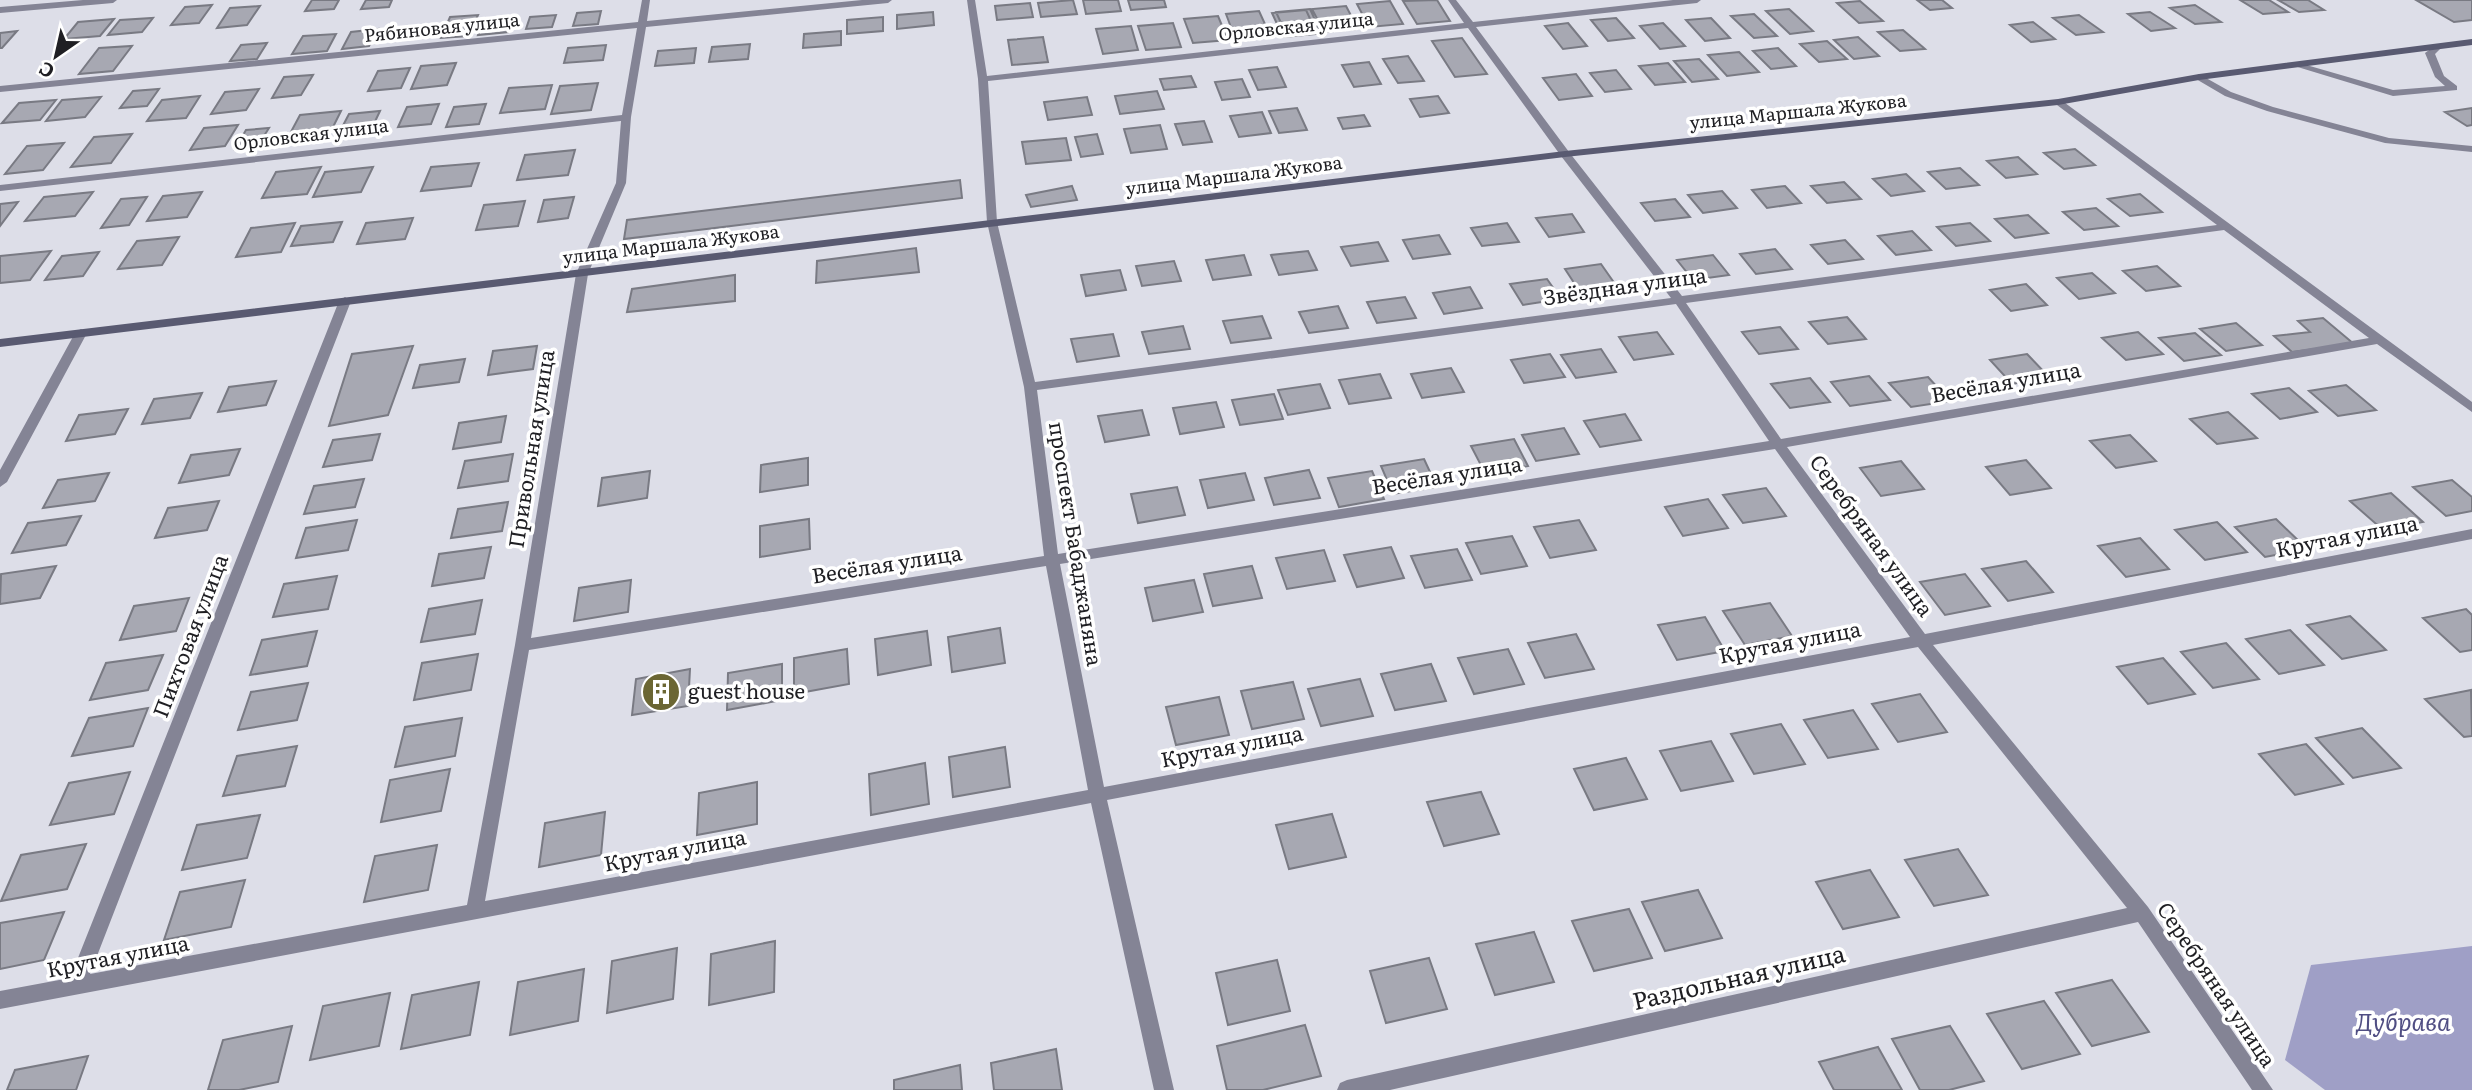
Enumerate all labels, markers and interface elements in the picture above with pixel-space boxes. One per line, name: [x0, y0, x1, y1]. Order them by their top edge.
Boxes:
street label: Орловская улица: [1217, 4, 1375, 47]
street label: Рябиновая улица: [363, 5, 521, 48]
north arrow: [21, 21, 91, 91]
text: С: [33, 56, 59, 86]
street label: улица Маршала Жукова: [1688, 86, 1908, 135]
street label: Орловская улица: [232, 111, 390, 156]
street label: улица Маршала Жукова: [1124, 148, 1344, 201]
street label: улица Маршала Жукова: [561, 217, 781, 270]
street label: Звёздная улица: [1541, 258, 1709, 311]
street label: Привольная улица: [499, 347, 561, 550]
street label: Весёлая улица: [1928, 352, 2083, 409]
street label: проспект Бабаджаняна: [1043, 419, 1112, 669]
street label: Весёлая улица: [1369, 446, 1524, 501]
street label: Серебряная улица: [1804, 447, 1943, 623]
street label: Крутая улица: [2273, 505, 2421, 564]
street label: Весёлая улица: [809, 535, 964, 590]
street label: Пихтовая улица: [143, 548, 234, 721]
street label: Крутая улица: [1716, 611, 1864, 670]
building icon: guest house: [640, 671, 682, 713]
place label: guest house: [688, 674, 805, 705]
street label: Крутая улица: [1158, 715, 1306, 774]
street label: Крутая улица: [601, 819, 749, 878]
street label: Серебряная улица: [2151, 895, 2285, 1073]
street label: Крутая улица: [44, 925, 192, 984]
street label: Раздольная улица: [1629, 934, 1848, 1017]
park label: Дубрава: [2355, 1003, 2451, 1038]

